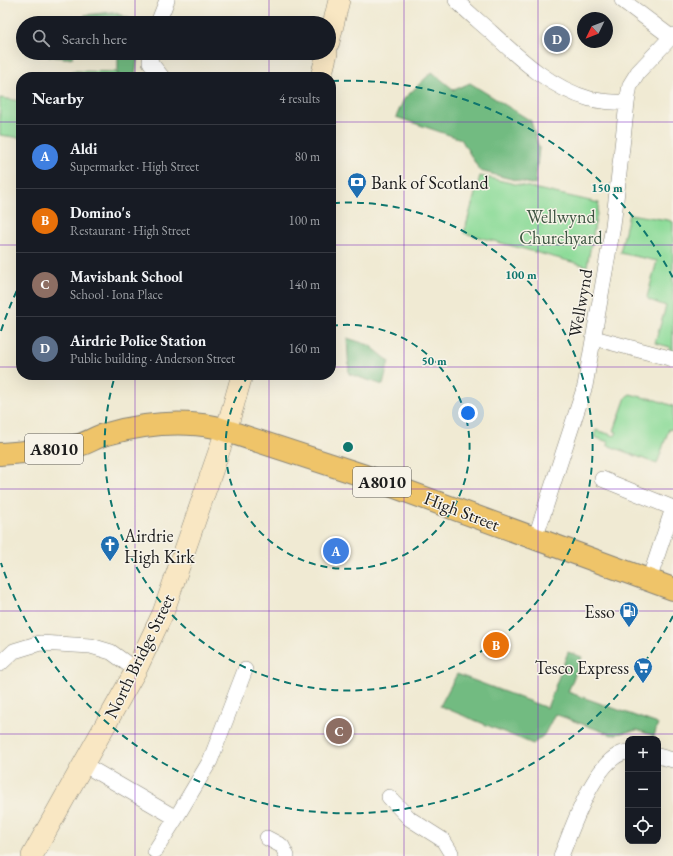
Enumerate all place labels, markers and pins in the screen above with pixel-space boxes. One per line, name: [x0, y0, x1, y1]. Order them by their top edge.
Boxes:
pin: D: [544, 24, 570, 54]
bank icon: Bank of Scotland: [346, 171, 368, 199]
place label: Bank of Scotland: [371, 171, 489, 194]
centre of rings: [341, 440, 355, 454]
place label: Airdrie High Kirk: [123, 524, 195, 568]
church icon: Airdrie High Kirk: [99, 534, 121, 562]
pin: A: [323, 536, 349, 566]
place label: Esso: [584, 600, 615, 623]
fuel station icon: Esso: [618, 600, 640, 628]
pin: B: [483, 630, 509, 660]
place label: Tesco Express: [535, 656, 629, 679]
supermarket icon: Tesco Express: [632, 656, 654, 684]
pin: C: [326, 716, 352, 746]

